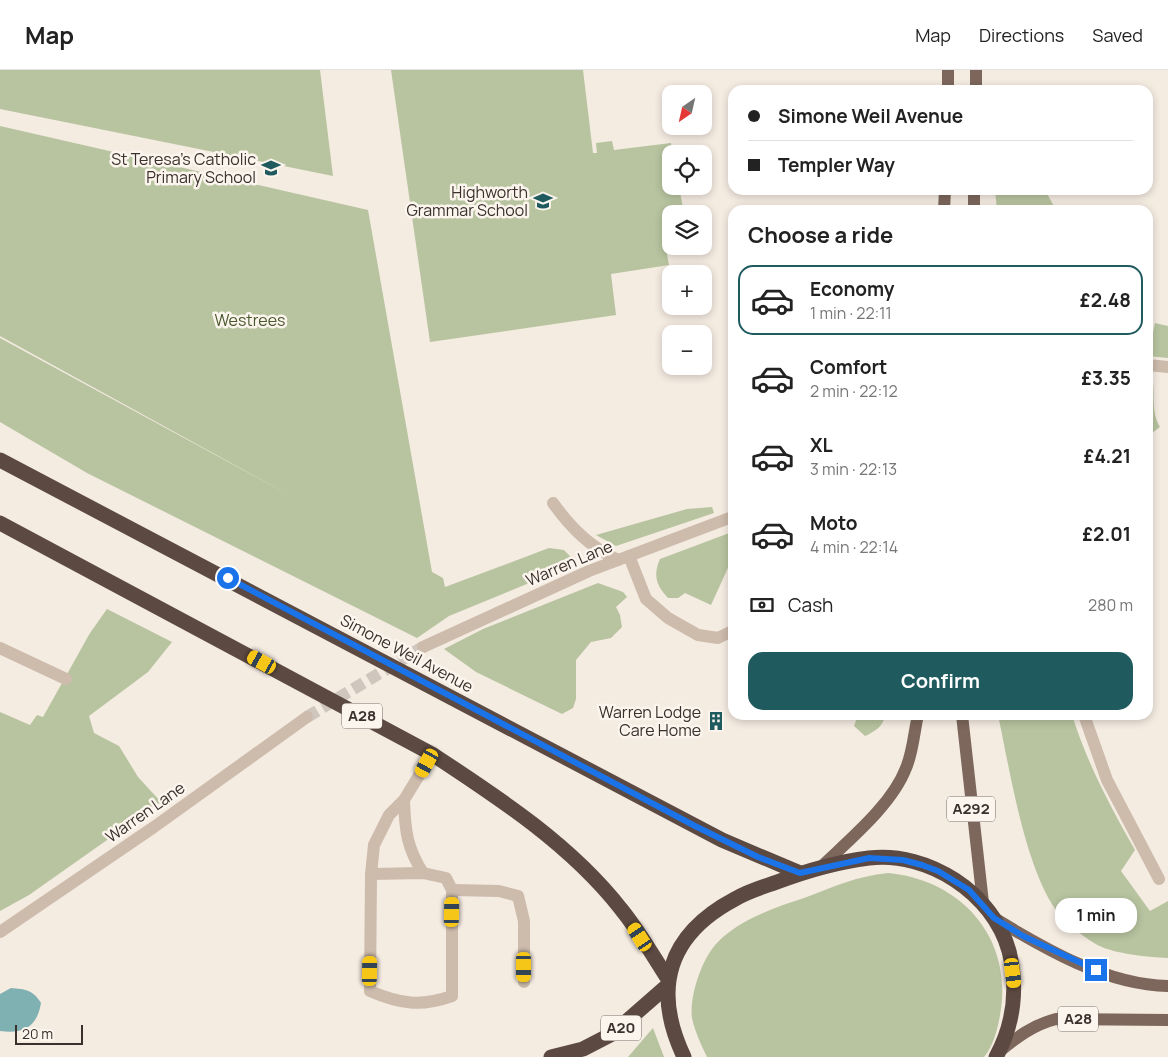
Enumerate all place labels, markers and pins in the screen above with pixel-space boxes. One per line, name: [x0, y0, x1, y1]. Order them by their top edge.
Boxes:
place label: St Teresa's Catholic Primary School: [111, 148, 256, 188]
school or university icon: St Teresa's Catholic Primary School: [260, 157, 282, 179]
place label: Highworth Grammar School: [407, 181, 528, 221]
school or university icon: Highworth Grammar School: [532, 190, 554, 212]
place label: Warren Lodge Care Home: [599, 701, 701, 741]
building icon: Warren Lodge Care Home: [705, 710, 727, 732]

